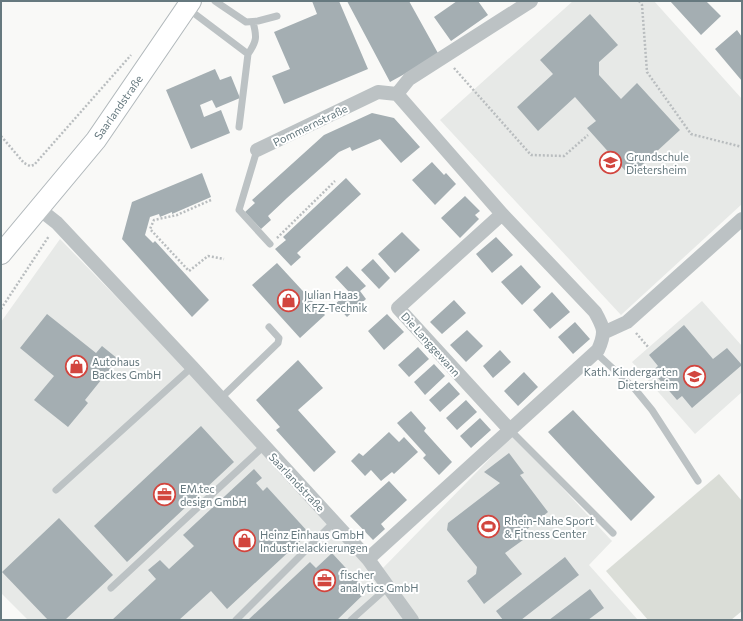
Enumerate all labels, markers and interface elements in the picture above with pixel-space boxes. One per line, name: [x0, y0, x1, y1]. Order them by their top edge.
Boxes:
street label: Saarlandstraße: [91, 72, 145, 142]
street label: Pommernstraße: [271, 101, 349, 149]
school or university icon: Grundschule Dietersheim: [598, 149, 624, 175]
place label: Grundschule Dietersheim: [626, 150, 689, 176]
shop icon: Julian Haas KFZ-Technik: [276, 287, 302, 313]
place label: Julian Haas KFZ-Technik: [304, 288, 367, 314]
street label: Die Langgewann: [399, 309, 463, 379]
shop icon: Autohaus Backes GmbH: [64, 354, 90, 380]
place label: Autohaus Backes GmbH: [92, 355, 161, 381]
school or university icon: Kath. Kindergarten Dietersheim: [681, 364, 707, 390]
place label: Kath. Kindergarten Dietersheim: [584, 365, 678, 391]
street label: Saarlandstraße: [266, 450, 328, 514]
office icon: EM.tec design GmbH: [151, 481, 177, 507]
place label: EM.tec design GmbH: [180, 482, 247, 508]
sports icon: Rhein-Nahe Sport & Fitness Center: [476, 513, 502, 539]
place label: Rhein-Nahe Sport & Fitness Center: [504, 514, 594, 540]
shop icon: Heinz Einhaus GmbH Industrielackierungen: [232, 527, 258, 553]
place label: Heinz Einhaus GmbH Industrielackierungen: [260, 528, 368, 554]
office icon: fischer analytics GmbH: [311, 567, 337, 593]
place label: fischer analytics GmbH: [340, 568, 419, 594]

